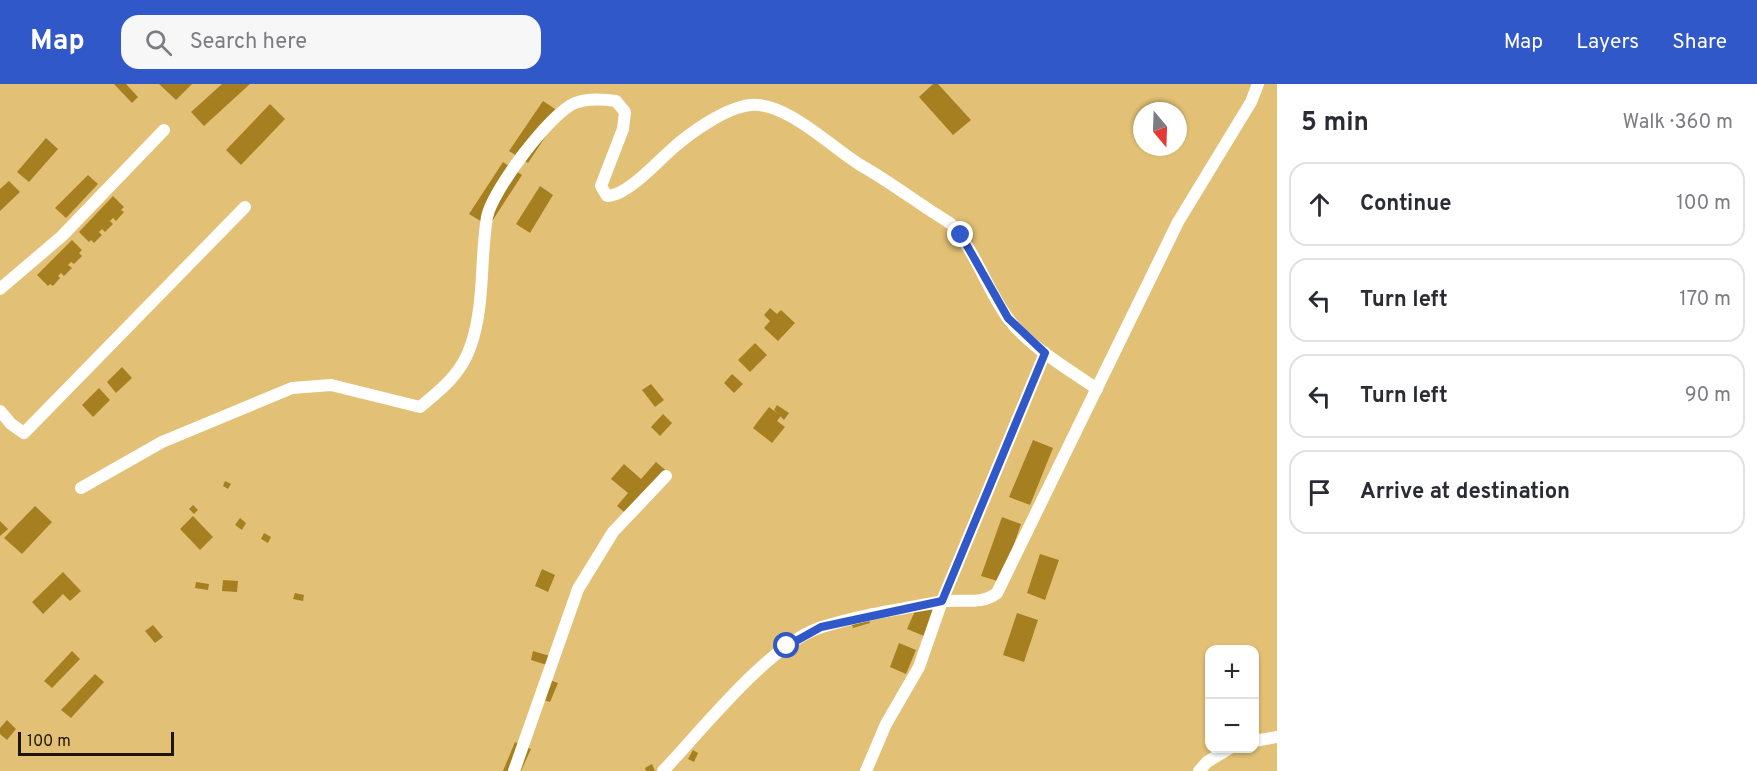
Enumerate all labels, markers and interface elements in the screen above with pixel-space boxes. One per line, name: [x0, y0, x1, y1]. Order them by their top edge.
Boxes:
search box: [121, 15, 541, 69]
text: Map: [30, 24, 85, 60]
icon: search: [142, 26, 175, 59]
text: Search here: [190, 29, 307, 56]
text: Map: [1504, 29, 1543, 56]
text: Layers: [1576, 29, 1639, 56]
text: Share: [1672, 29, 1727, 56]
north arrow: [1133, 102, 1187, 156]
text: 5 min: [1301, 107, 1369, 140]
text: Walk · 360 m: [1622, 110, 1733, 136]
icon: ahead: [1303, 188, 1336, 221]
text: Continue: [1360, 191, 1451, 218]
text: 100 m: [1676, 191, 1731, 217]
route end: [947, 221, 973, 247]
icon: left: [1303, 284, 1336, 317]
text: Turn left: [1360, 287, 1448, 314]
text: 170 m: [1679, 287, 1731, 313]
icon: left: [1303, 380, 1336, 413]
text: Turn left: [1360, 383, 1448, 410]
text: 90 m: [1685, 383, 1731, 409]
icon: arrive: [1303, 476, 1336, 509]
text: Arrive at destination: [1360, 479, 1570, 506]
route start: [773, 632, 799, 658]
map controls: [1205, 645, 1259, 753]
button: +: [1205, 645, 1259, 699]
button: −: [1205, 699, 1259, 753]
scale bar: [18, 729, 174, 756]
text: 100 m: [27, 732, 71, 752]

